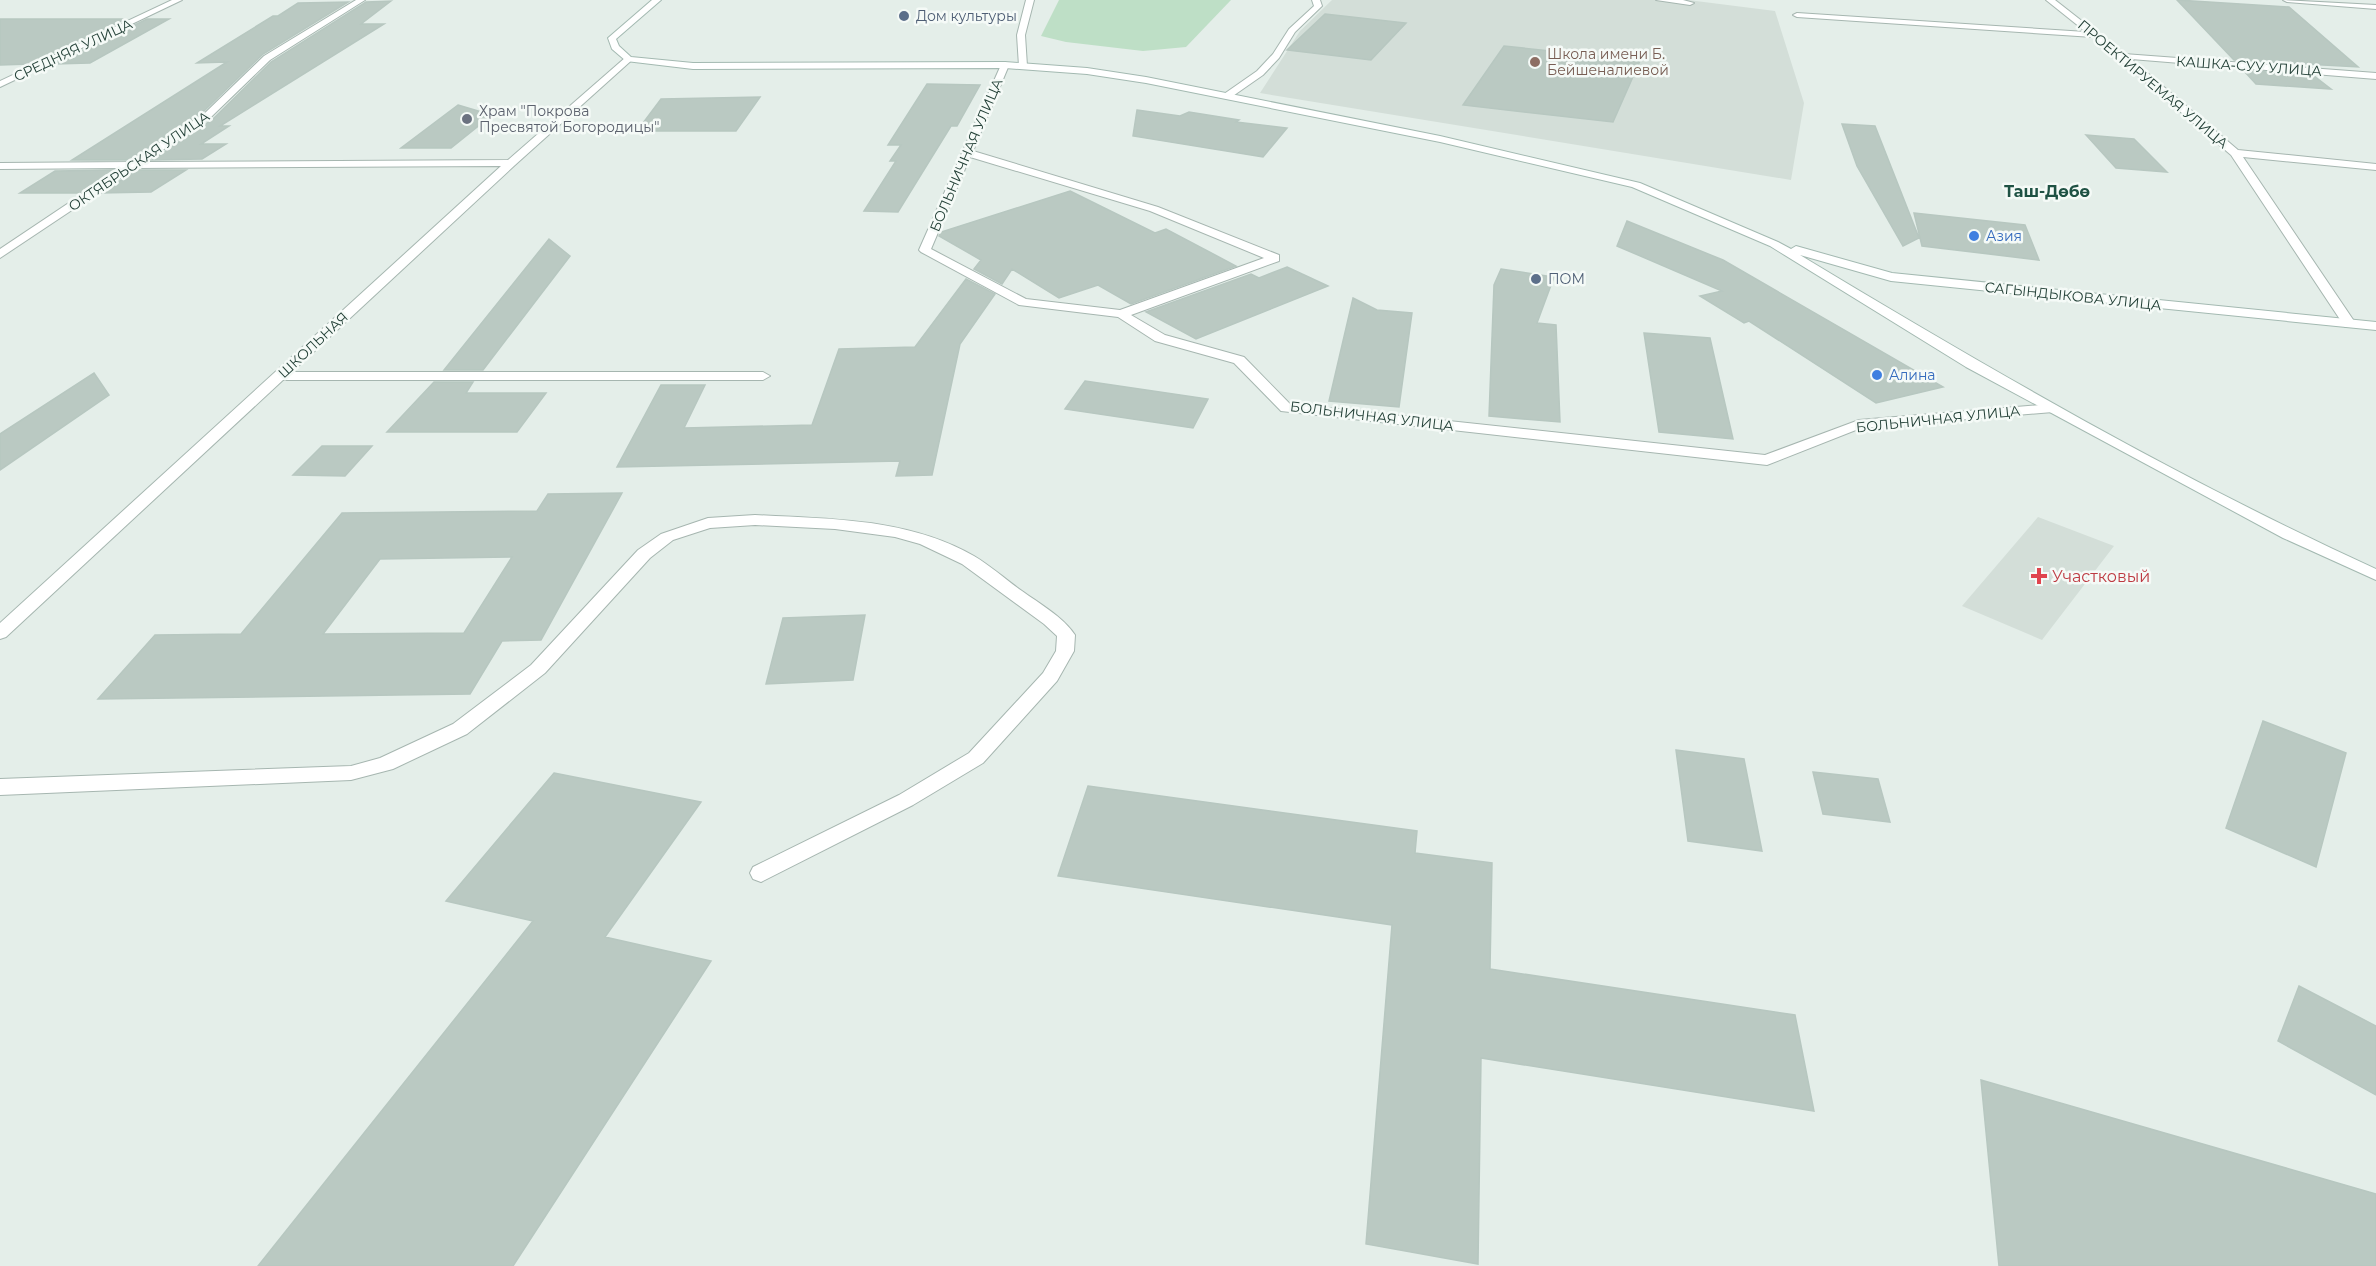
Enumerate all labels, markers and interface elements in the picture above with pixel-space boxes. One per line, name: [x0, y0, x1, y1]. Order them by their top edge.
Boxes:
place label: Дом культуры: [916, 7, 1017, 25]
marker: Дом культуры: [897, 9, 911, 23]
street label: СРЕДНЯЯ УЛИЦА: [11, 14, 136, 85]
street label: ПРОЕКТИРУЕМАЯ УЛИЦА: [2074, 16, 2232, 153]
place label: Школа имени Б. Бейшеналиевой: [1547, 45, 1669, 79]
street label: КАШКА-СУУ УЛИЦА: [2176, 52, 2323, 80]
marker: Школа имени Б. Бейшеналиевой: [1528, 55, 1542, 69]
street label: БОЛЬНИЧНАЯ УЛИЦА: [926, 75, 1007, 234]
place label: Храм "Покрова Пресвятой Богородицы": [479, 102, 659, 136]
street label: ОКТЯБРЬСКАЯ УЛИЦА: [65, 107, 213, 215]
marker: Храм "Покрова Пресвятой Богородицы": [460, 112, 474, 126]
district label: Таш-Дөбө: [2004, 182, 2090, 201]
place label: Азия: [1986, 227, 2022, 245]
marker: Азия: [1967, 229, 1981, 243]
place label: ПОМ: [1548, 270, 1585, 288]
marker: ПОМ: [1529, 272, 1543, 286]
street label: САГЫНДЫКОВА УЛИЦА: [1984, 278, 2163, 314]
street label: ШКОЛЬНАЯ: [274, 308, 352, 382]
place label: Алина: [1889, 366, 1936, 384]
marker: Алина: [1870, 368, 1884, 382]
street label: БОЛЬНИЧНАЯ УЛИЦА: [1289, 397, 1455, 435]
street label: БОЛЬНИЧНАЯ УЛИЦА: [1855, 401, 2022, 437]
marker: Участковый: [2030, 567, 2048, 585]
place label: Участковый: [2052, 567, 2150, 586]

